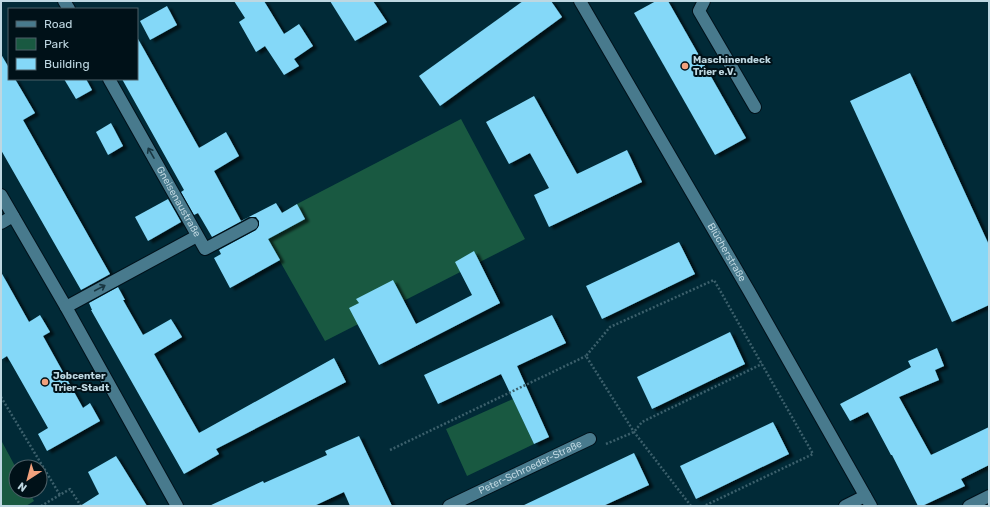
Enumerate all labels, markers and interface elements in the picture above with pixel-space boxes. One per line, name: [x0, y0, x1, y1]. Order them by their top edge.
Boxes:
legend: [8, 8, 138, 80]
text: Road: [44, 17, 72, 31]
text: Park: [44, 37, 70, 51]
place label: Maschinendeck Trier e.V.: [693, 54, 771, 78]
text: Building: [44, 57, 90, 71]
marker: Maschinendeck Trier e.V.: [680, 61, 690, 71]
one-way arrow: [146, 147, 154, 159]
street label: Gneisenaustraße: [154, 164, 203, 239]
street label: Blücherstraße: [705, 221, 749, 284]
one-way arrow: [94, 284, 106, 291]
place label: Jobcenter Trier-Stadt: [53, 370, 110, 394]
marker: Jobcenter Trier-Stadt: [40, 377, 50, 387]
street label: Peter-Schroeder-Straße: [477, 438, 584, 497]
north arrow: [8, 459, 48, 499]
text: N: [15, 479, 29, 494]

